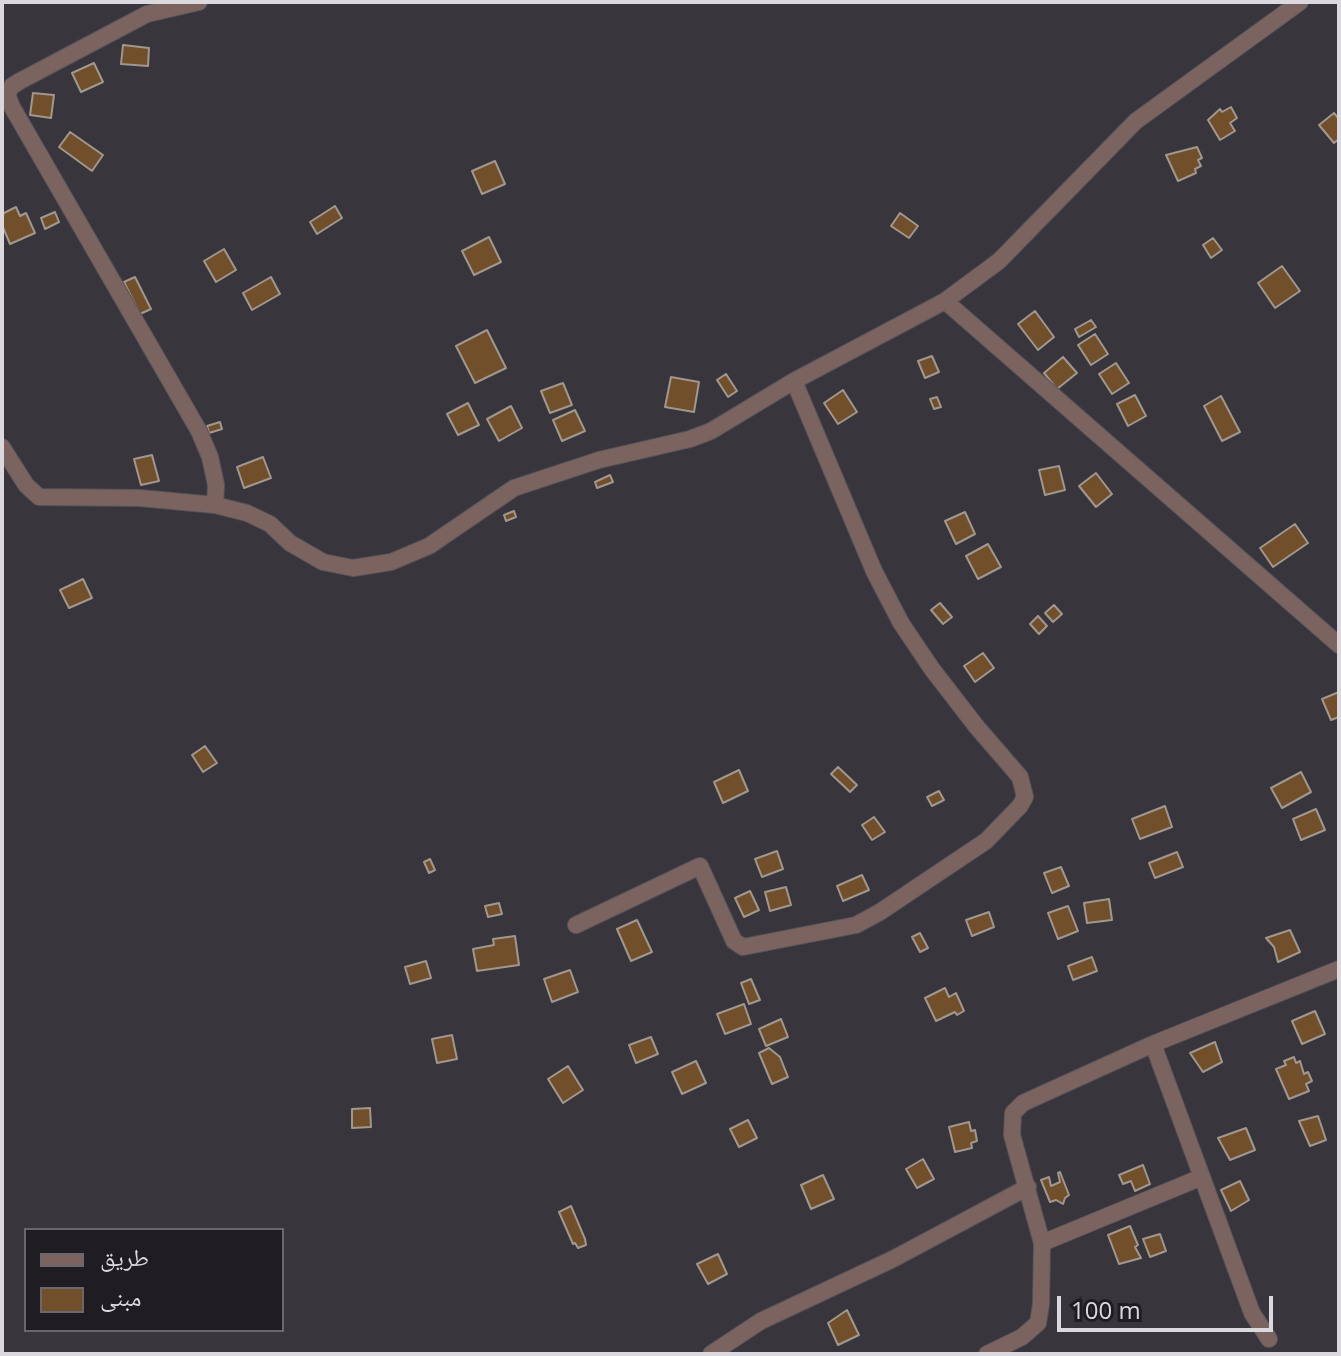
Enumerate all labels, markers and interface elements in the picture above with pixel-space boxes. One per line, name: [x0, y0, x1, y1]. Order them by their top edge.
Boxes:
legend: [24, 1228, 284, 1332]
text: طريق: [100, 1240, 149, 1273]
text: مبنى: [100, 1280, 141, 1313]
scale bar: [1061, 1280, 1277, 1330]
text: 100 m: [1071, 1293, 1141, 1326]

